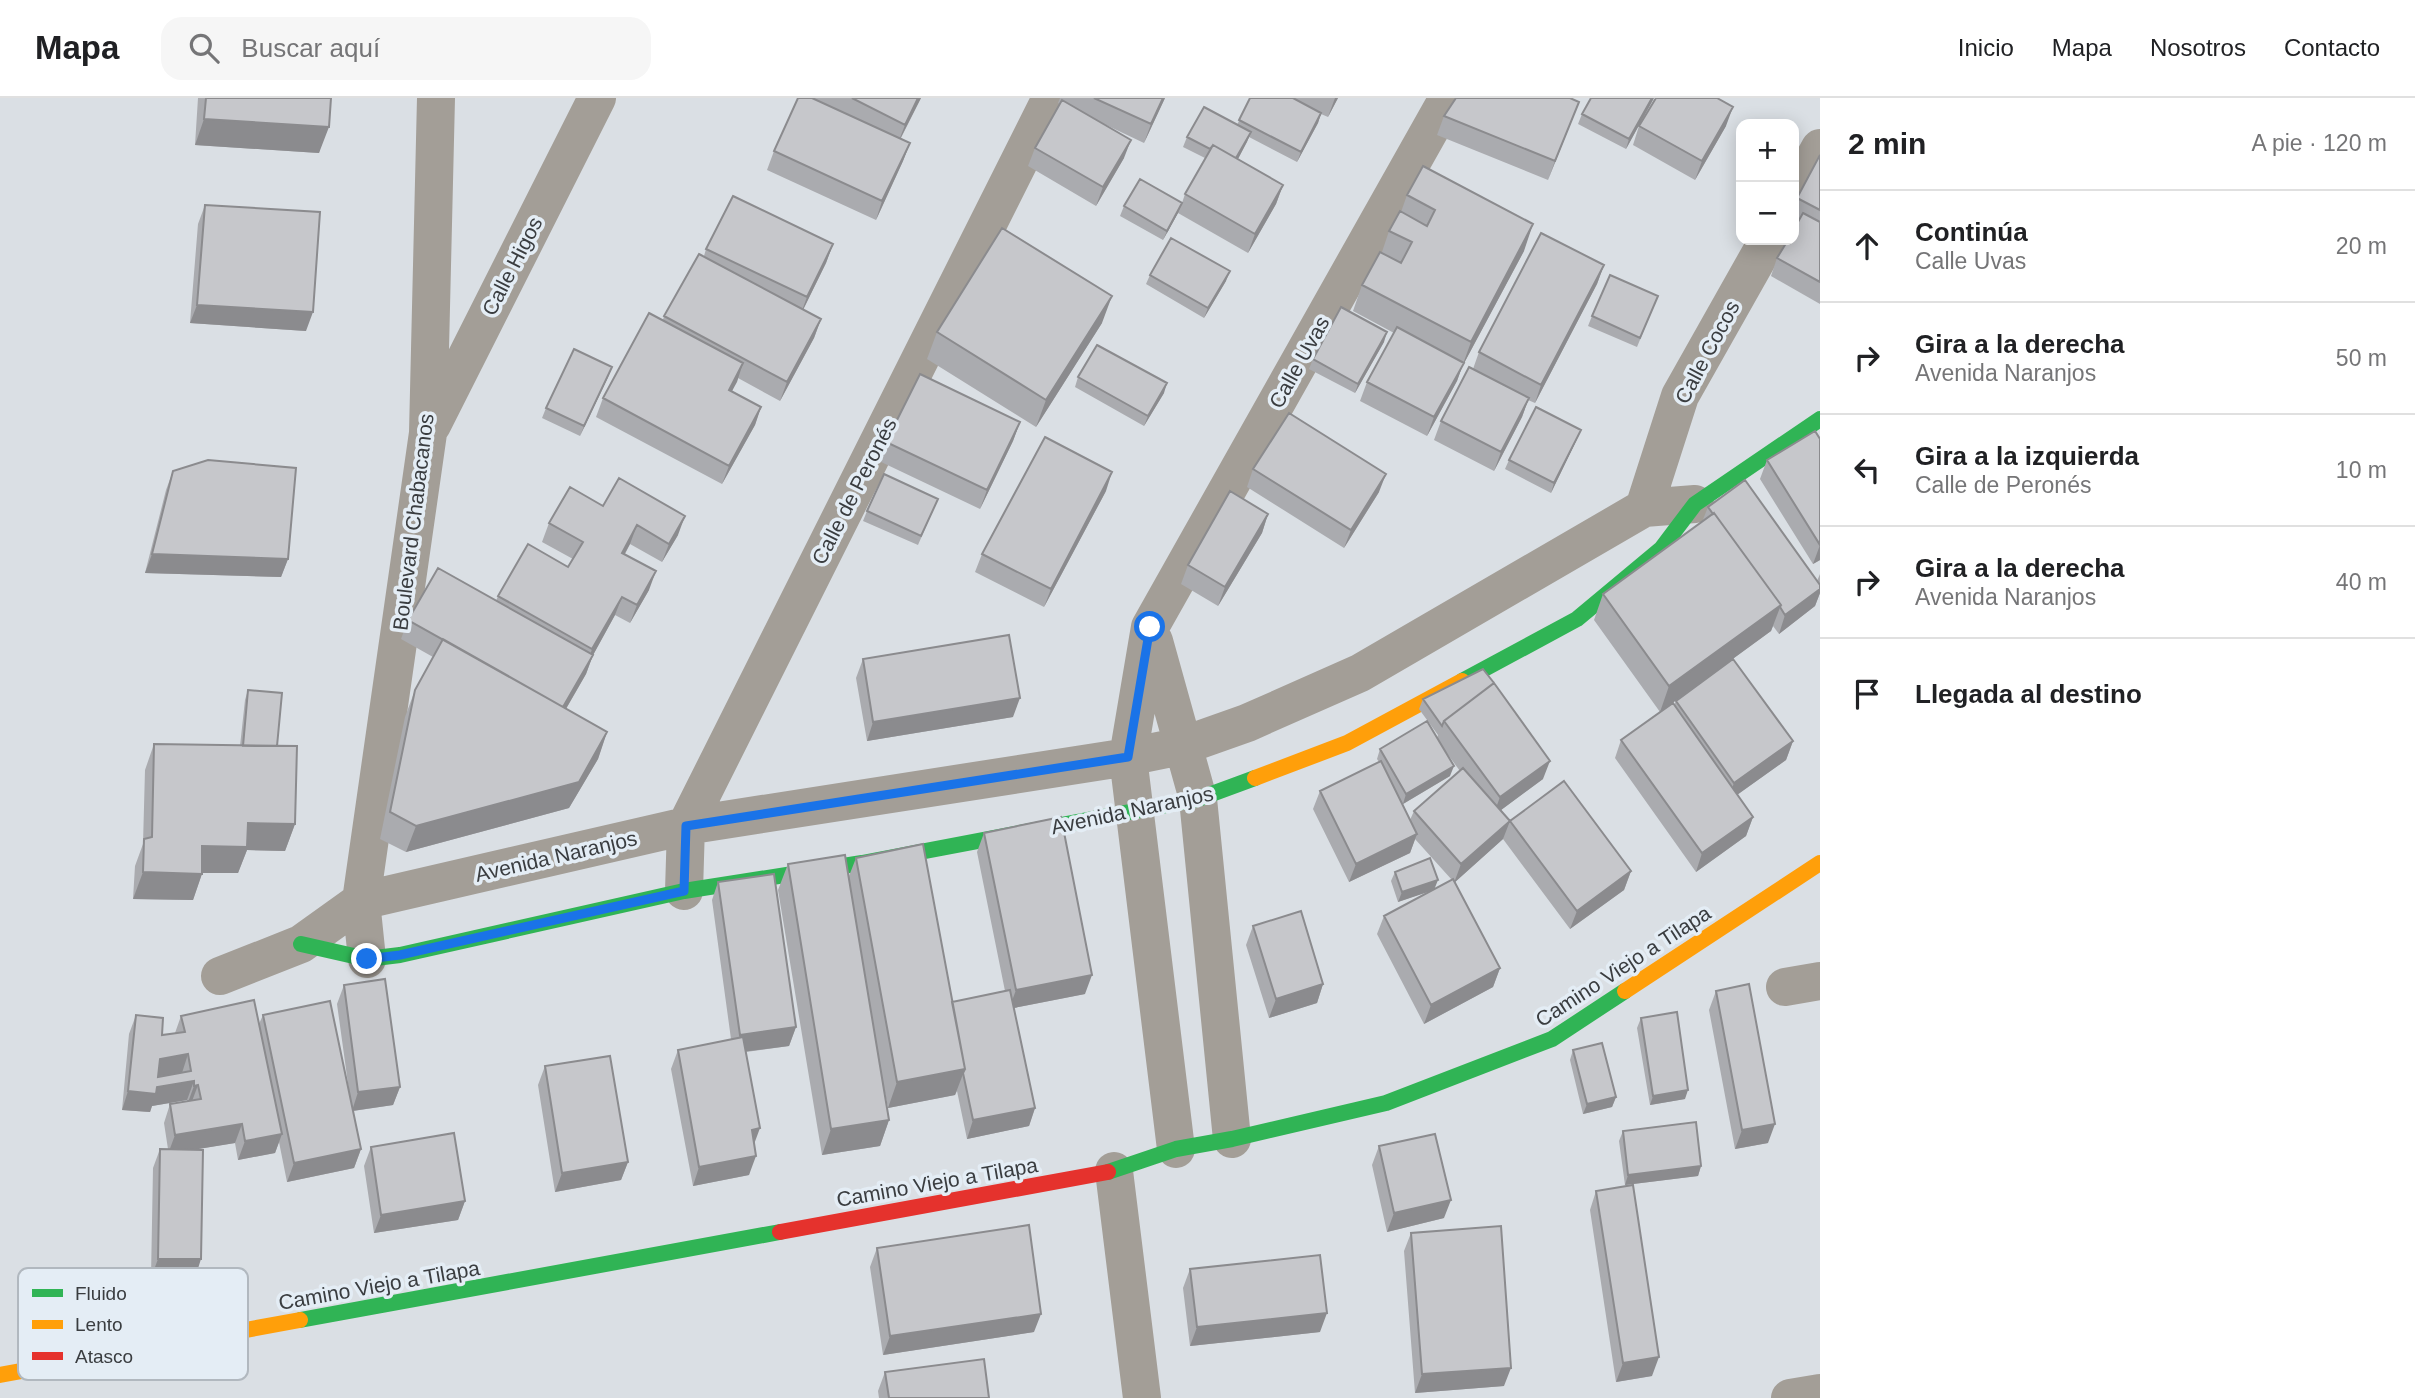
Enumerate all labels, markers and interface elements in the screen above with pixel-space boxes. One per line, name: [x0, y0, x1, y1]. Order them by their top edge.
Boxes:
search box: [161, 17, 651, 80]
text: Mapa: [35, 29, 119, 66]
icon: search: [185, 29, 223, 67]
text: Buscar aquí: [241, 33, 380, 63]
text: Inicio: [1958, 34, 2014, 61]
text: Mapa: [2052, 34, 2112, 61]
text: Nosotros: [2150, 34, 2246, 61]
text: Contacto: [2284, 34, 2380, 61]
map controls: [1736, 119, 1799, 245]
button: +: [1736, 119, 1799, 182]
text: 2 min: [1848, 127, 1926, 160]
text: A pie · 120 m: [2251, 130, 2387, 156]
button: −: [1736, 182, 1799, 245]
street label: Calle Higos: [477, 213, 547, 319]
text: Continúa: [1915, 217, 2028, 247]
icon: ahead: [1848, 227, 1886, 265]
text: 20 m: [2336, 233, 2387, 259]
text: Calle Uvas: [1915, 248, 2026, 274]
street label: Calle Cocos: [1670, 297, 1744, 407]
street label: Calle Uvas: [1264, 312, 1334, 412]
text: Gira a la derecha: [1915, 329, 2125, 359]
icon: right: [1848, 339, 1886, 377]
text: 50 m: [2336, 345, 2387, 371]
text: Avenida Naranjos: [1915, 360, 2096, 386]
street label: Boulevard Chabacanos: [388, 412, 438, 632]
street label: Calle de Peronés: [807, 414, 901, 568]
text: Gira a la izquierda: [1915, 441, 2139, 471]
icon: left: [1848, 451, 1886, 489]
text: 10 m: [2336, 457, 2387, 483]
text: Calle de Peronés: [1915, 472, 2091, 498]
text: Gira a la derecha: [1915, 553, 2125, 583]
icon: right: [1848, 563, 1886, 601]
text: 40 m: [2336, 569, 2387, 595]
text: Avenida Naranjos: [1915, 584, 2096, 610]
route start: [1134, 611, 1165, 642]
icon: arrive: [1848, 675, 1886, 713]
text: Llegada al destino: [1915, 679, 2142, 709]
street label: Avenida Naranjos: [1049, 782, 1215, 838]
street label: Avenida Naranjos: [473, 826, 639, 886]
street label: Camino Viejo a Tilapa: [1531, 901, 1715, 1031]
route end: [351, 943, 382, 974]
street label: Camino Viejo a Tilapa: [835, 1153, 1040, 1211]
street label: Camino Viejo a Tilapa: [277, 1256, 482, 1314]
legend: [18, 1268, 248, 1380]
text: Fluido: [75, 1283, 127, 1304]
text: Lento: [75, 1314, 123, 1335]
text: Atasco: [75, 1346, 133, 1367]

